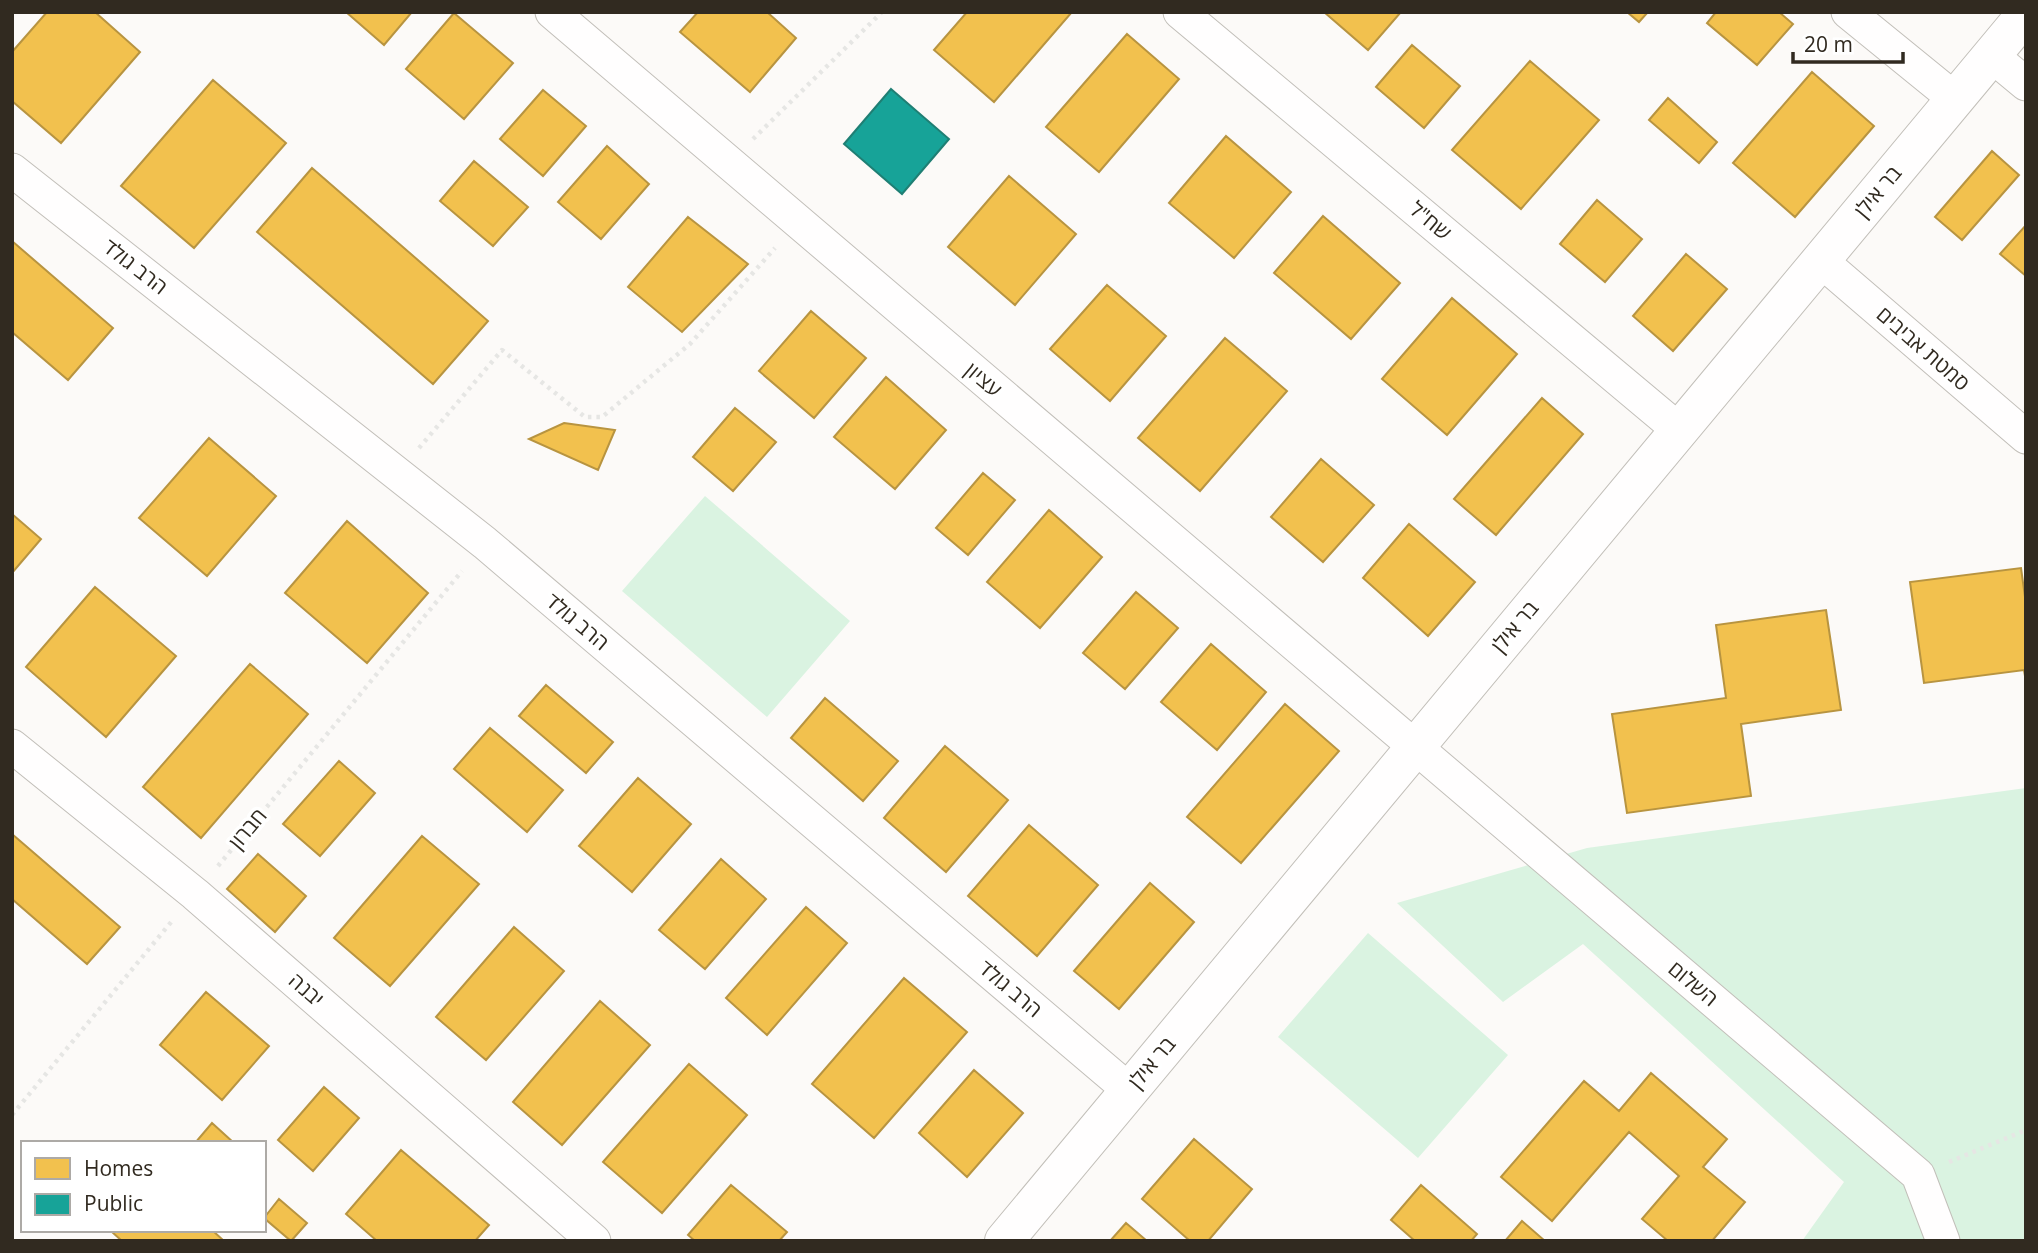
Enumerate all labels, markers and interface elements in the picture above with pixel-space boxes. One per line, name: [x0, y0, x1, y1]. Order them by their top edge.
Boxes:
scale bar: [1793, 21, 1903, 65]
text: 20 m: [1804, 30, 1853, 58]
street label: בר אילן: [1847, 159, 1907, 223]
street label: שח"ל: [1404, 195, 1458, 246]
street label: הרב גולד: [98, 232, 174, 300]
street label: סמטת אביבים: [1871, 300, 1976, 397]
street label: עציון: [959, 356, 1008, 403]
street label: הרב גולד: [540, 586, 615, 656]
street label: בר אילן: [1484, 594, 1544, 658]
street label: חברון: [222, 802, 272, 855]
street label: הרב גולד: [973, 953, 1048, 1023]
street label: השלום: [1663, 954, 1724, 1012]
street label: יבנה: [283, 966, 330, 1012]
street label: בר אילן: [1121, 1030, 1181, 1094]
legend: [21, 1141, 266, 1232]
text: Homes: [84, 1154, 153, 1182]
text: Public: [84, 1189, 143, 1217]

